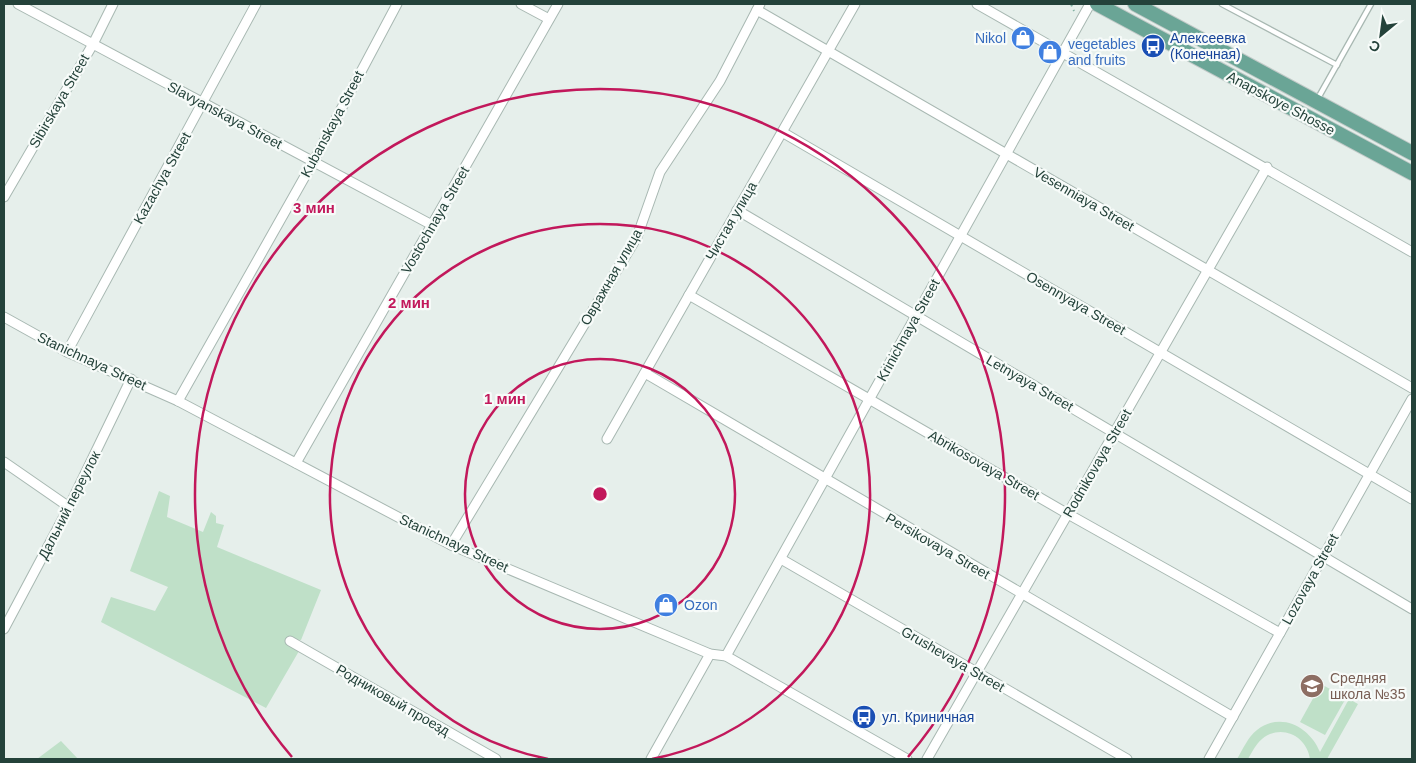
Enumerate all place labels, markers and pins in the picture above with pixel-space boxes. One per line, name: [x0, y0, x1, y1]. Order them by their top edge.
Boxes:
shop icon: Nikol: [1010, 25, 1036, 51]
place label: Nikol: [975, 30, 1006, 46]
place label: Алексеевка (Конечная): [1170, 30, 1246, 62]
bus stop icon: Алексеевка (Конечная): [1140, 33, 1166, 59]
place label: vegetables and fruits: [1068, 36, 1136, 68]
shop icon: vegetables and fruits: [1037, 39, 1063, 65]
centre of rings: [591, 485, 609, 503]
shop icon: Ozon: [653, 592, 679, 618]
place label: Ozon: [684, 597, 717, 613]
place label: Средняя школа №35: [1330, 670, 1406, 702]
school or university icon: Средняя школа №35: [1299, 673, 1325, 699]
bus stop icon: ул. Криничная: [851, 704, 877, 730]
place label: ул. Криничная: [882, 709, 974, 725]

